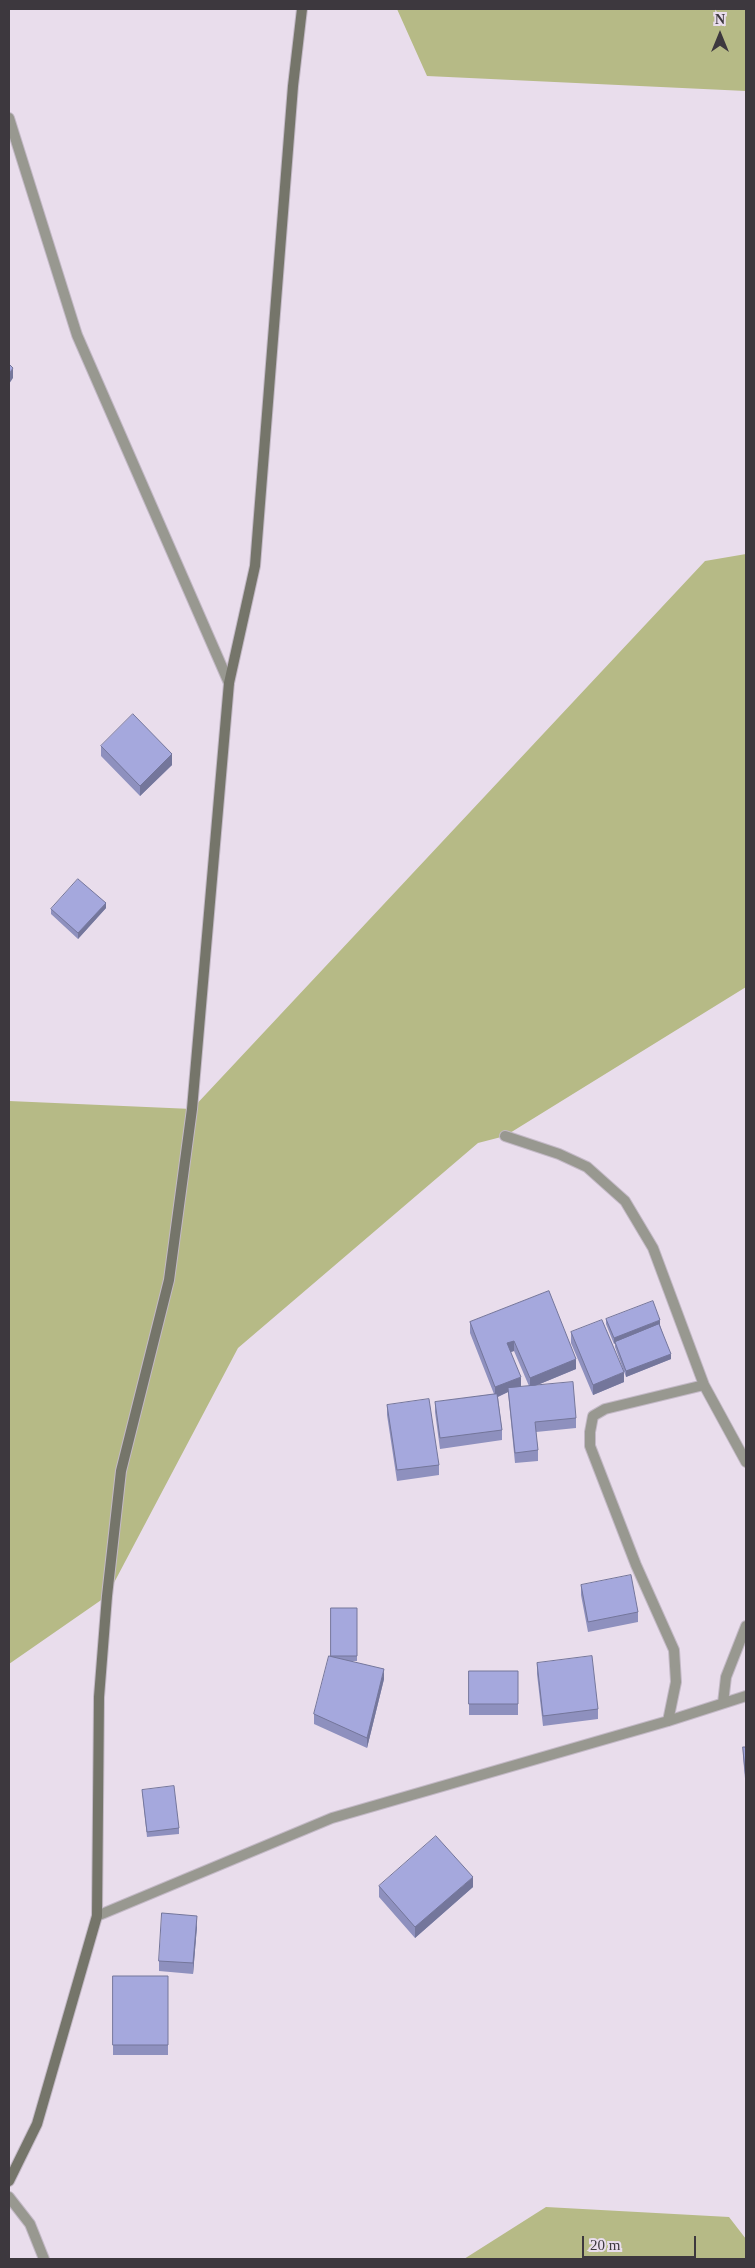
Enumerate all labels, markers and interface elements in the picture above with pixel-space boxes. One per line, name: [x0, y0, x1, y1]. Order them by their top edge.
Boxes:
north arrow: [695, 10, 745, 60]
text: N: [715, 12, 725, 27]
scale bar: [585, 2226, 699, 2258]
text: 20 m: [590, 2237, 620, 2253]

